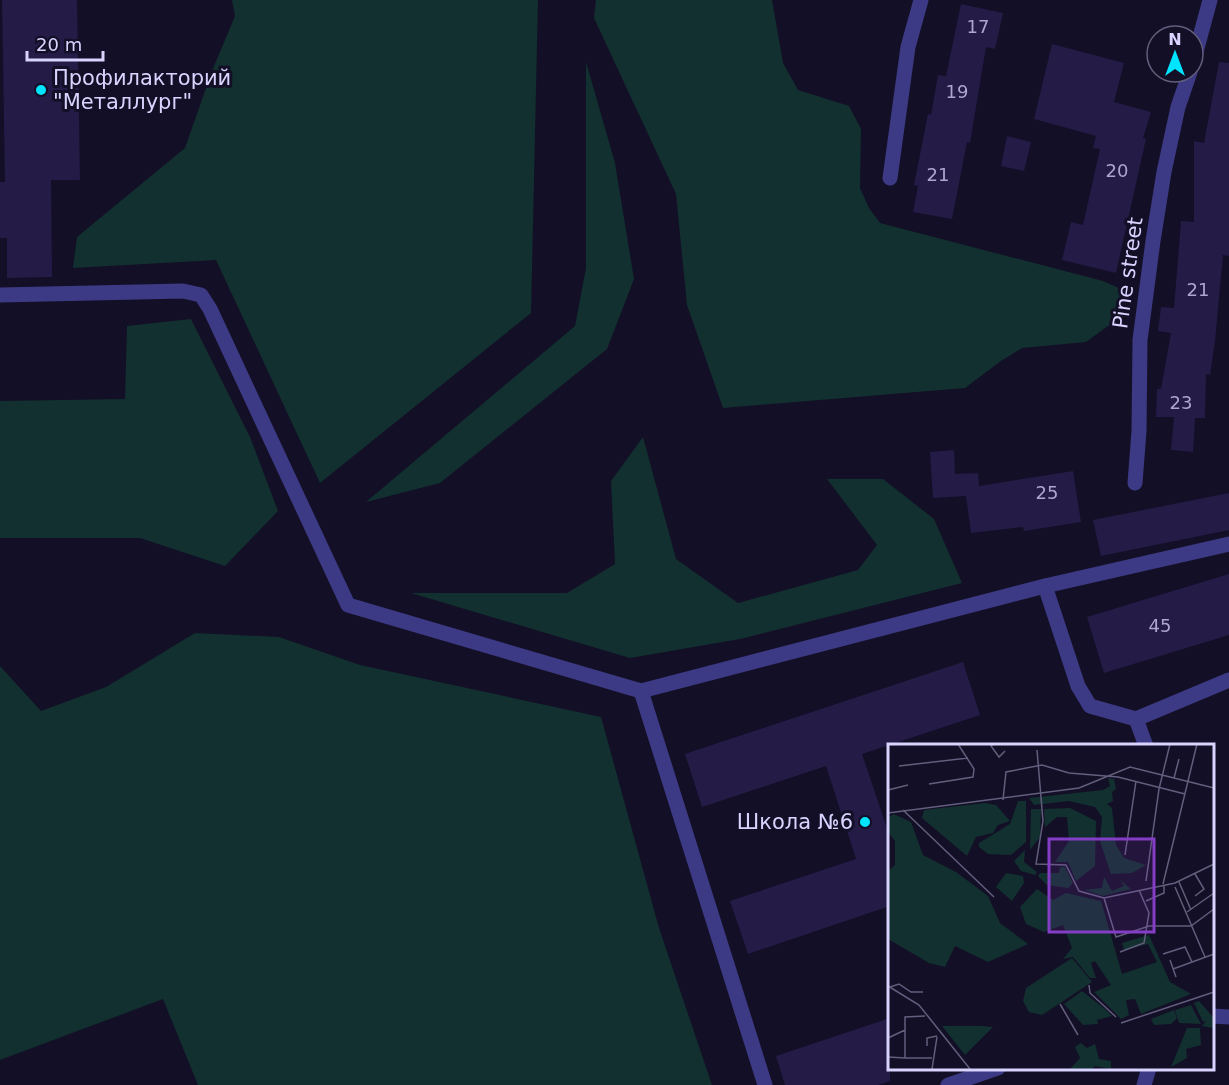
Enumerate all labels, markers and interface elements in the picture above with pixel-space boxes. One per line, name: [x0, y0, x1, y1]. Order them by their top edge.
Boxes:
house number: 17: [967, 16, 989, 37]
scale bar: [27, 24, 104, 62]
north arrow: [1145, 24, 1205, 84]
text: N: [1168, 30, 1182, 49]
text: 20 m: [36, 34, 82, 55]
place label: Профилакторий "Металлург": [53, 66, 231, 114]
house number: 19: [946, 81, 968, 102]
marker: Профилакторий "Металлург": [34, 83, 48, 97]
house number: 20: [1106, 160, 1128, 181]
house number: 21: [927, 164, 949, 185]
street label: Pine street: [1108, 216, 1148, 330]
house number: 21: [1187, 279, 1209, 300]
house number: 23: [1170, 392, 1192, 413]
house number: 25: [1036, 482, 1058, 503]
house number: 45: [1149, 615, 1171, 636]
inset map: [888, 744, 1214, 1070]
place label: Школа №6: [737, 810, 853, 834]
marker: Школа №6: [858, 815, 872, 829]

